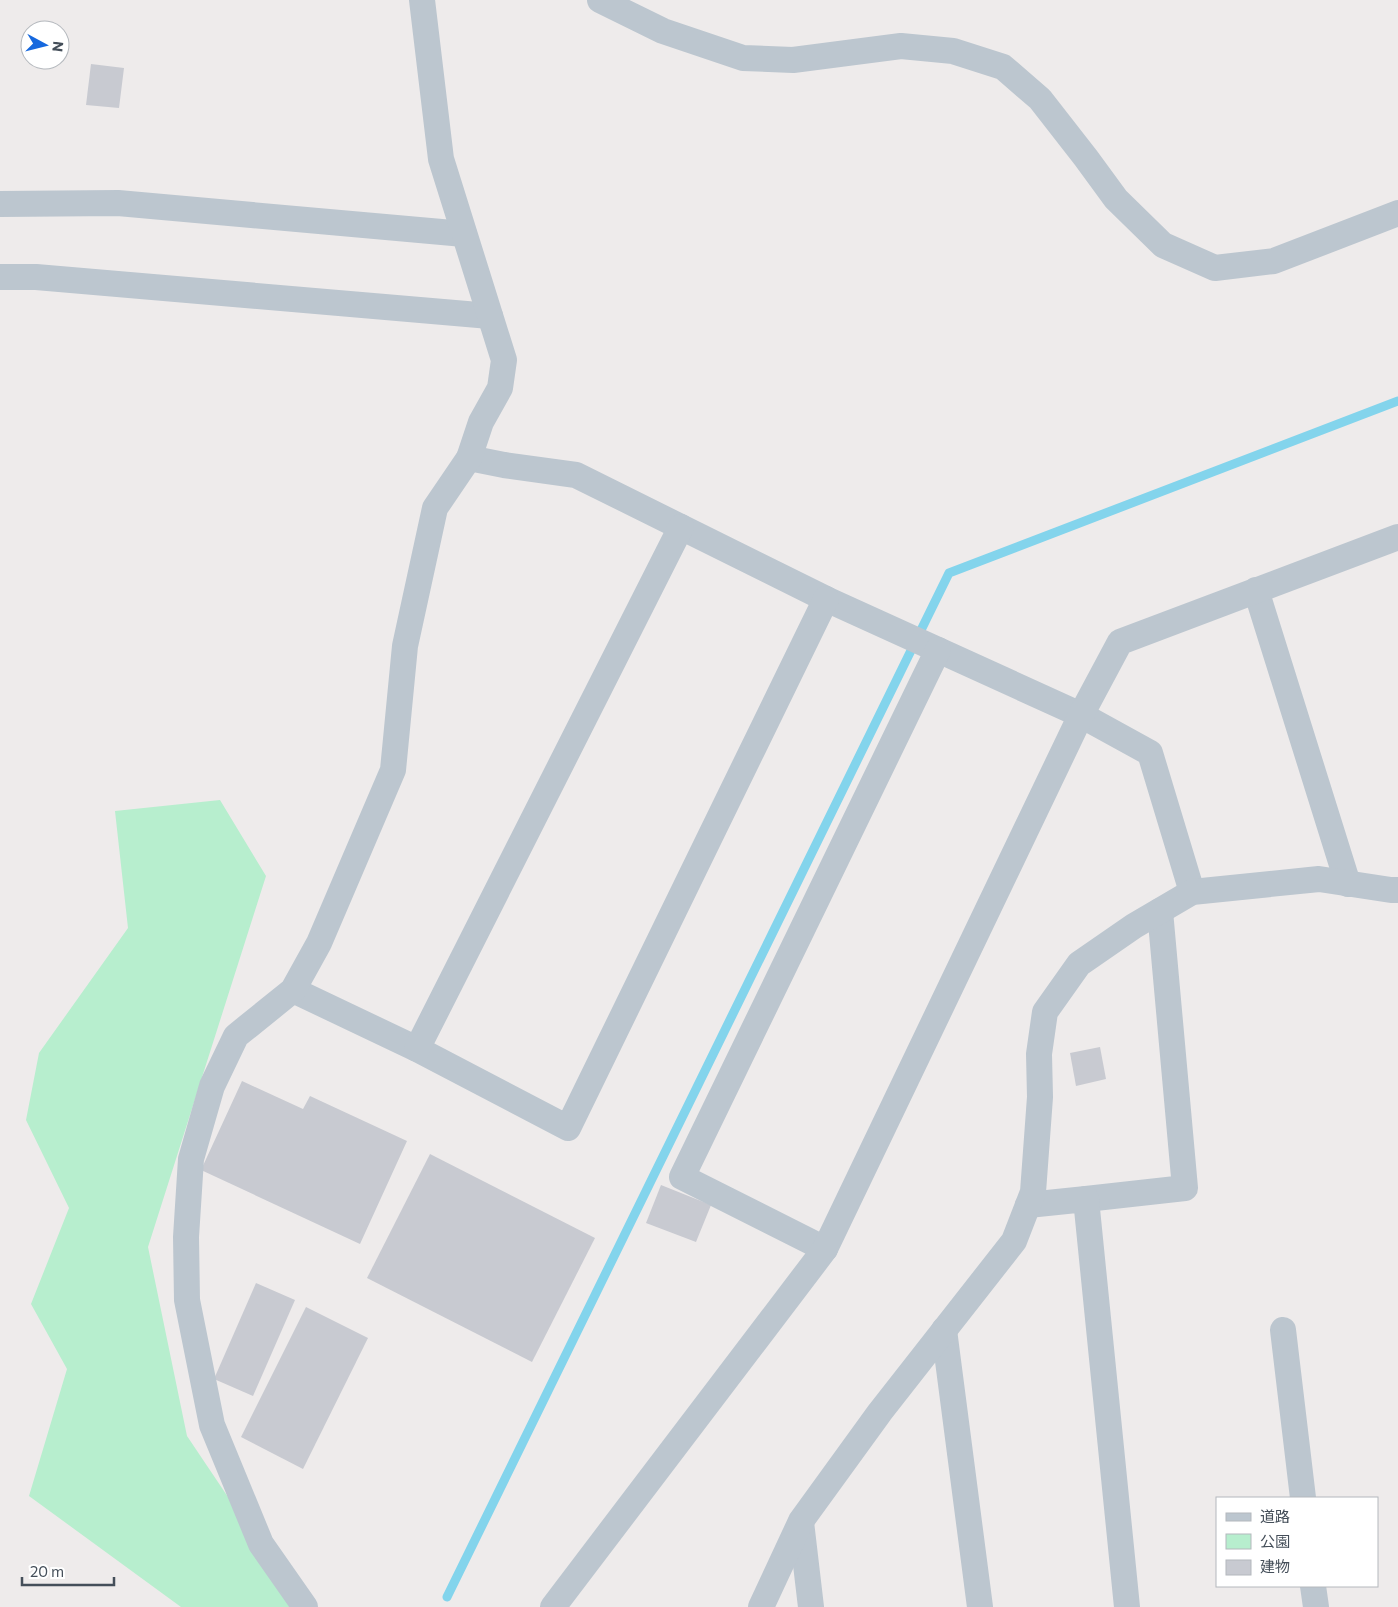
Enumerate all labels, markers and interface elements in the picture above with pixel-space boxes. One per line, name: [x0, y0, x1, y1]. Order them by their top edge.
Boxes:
north arrow: [20, 20, 70, 70]
text: N: [49, 40, 67, 53]
legend: [1216, 1497, 1378, 1587]
text: 道路: [1260, 1507, 1290, 1525]
text: 公園: [1260, 1532, 1290, 1550]
scale bar: [22, 1554, 115, 1586]
text: 建物: [1260, 1557, 1290, 1575]
text: 20 m: [30, 1562, 64, 1580]

